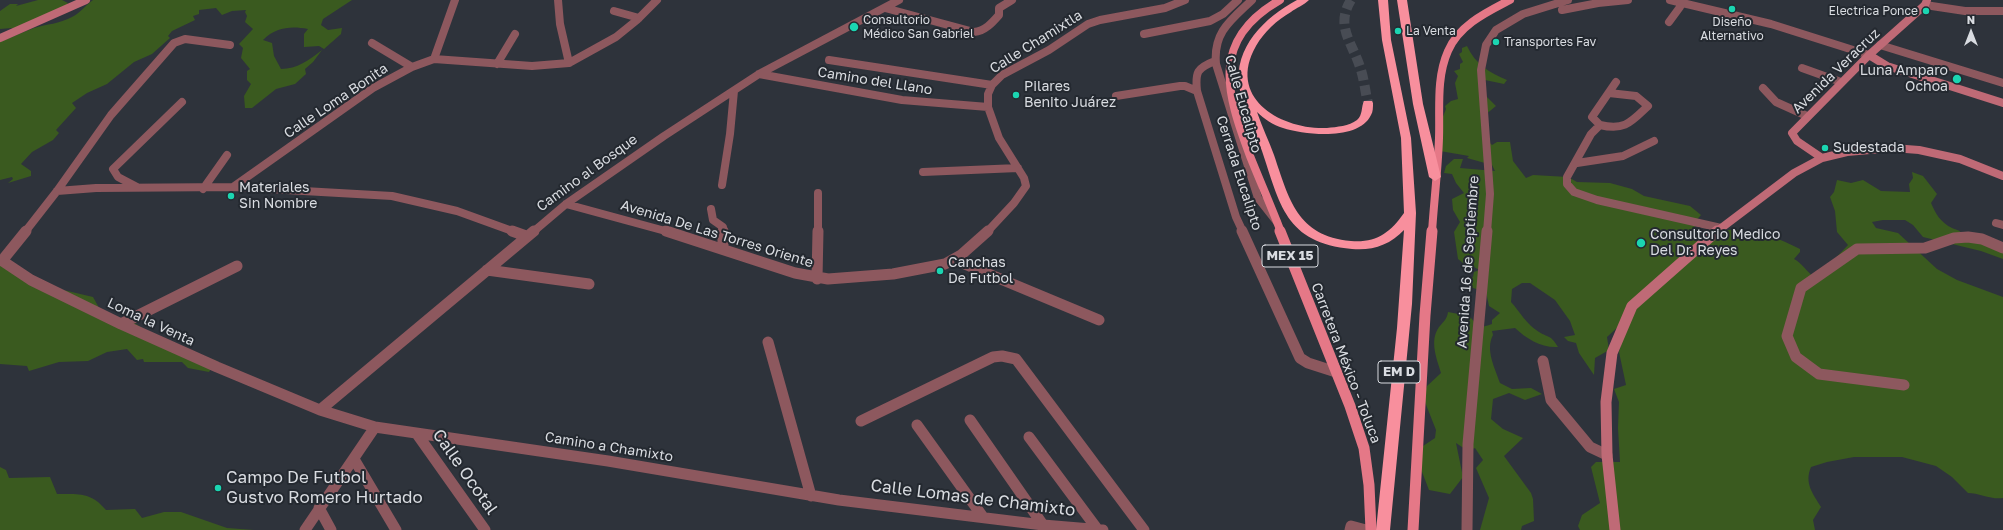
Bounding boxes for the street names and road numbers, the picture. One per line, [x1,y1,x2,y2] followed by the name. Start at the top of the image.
[987,7,1085,77] street label: Calle Chamixtla
[1789,25,1883,117] street label: Avenida Veracruz
[1221,53,1265,155] street label: Calle Eucalipto
[281,60,391,142] street label: Calle Loma Bonita
[816,64,934,98] street label: Camino del Llano
[1213,113,1265,233] street label: Cerrada Eucalipto
[533,131,641,215] street label: Camino al Bosque
[1454,175,1482,349] street label: Avenida 16 de Septiembre
[619,197,815,271] street label: Avenida De Las Torres Oriente
[1262,245,1318,267] road number: MEX 15
[1308,280,1384,446] street label: Carretera México - Toluca
[105,294,197,350] street label: Loma la Venta
[1378,361,1420,383] road number: EM D
[428,425,502,519] street label: Calle Ocotal
[544,429,674,465] street label: Camino a Chamixto
[869,475,1077,521] street label: Calle Lomas de Chamixto

